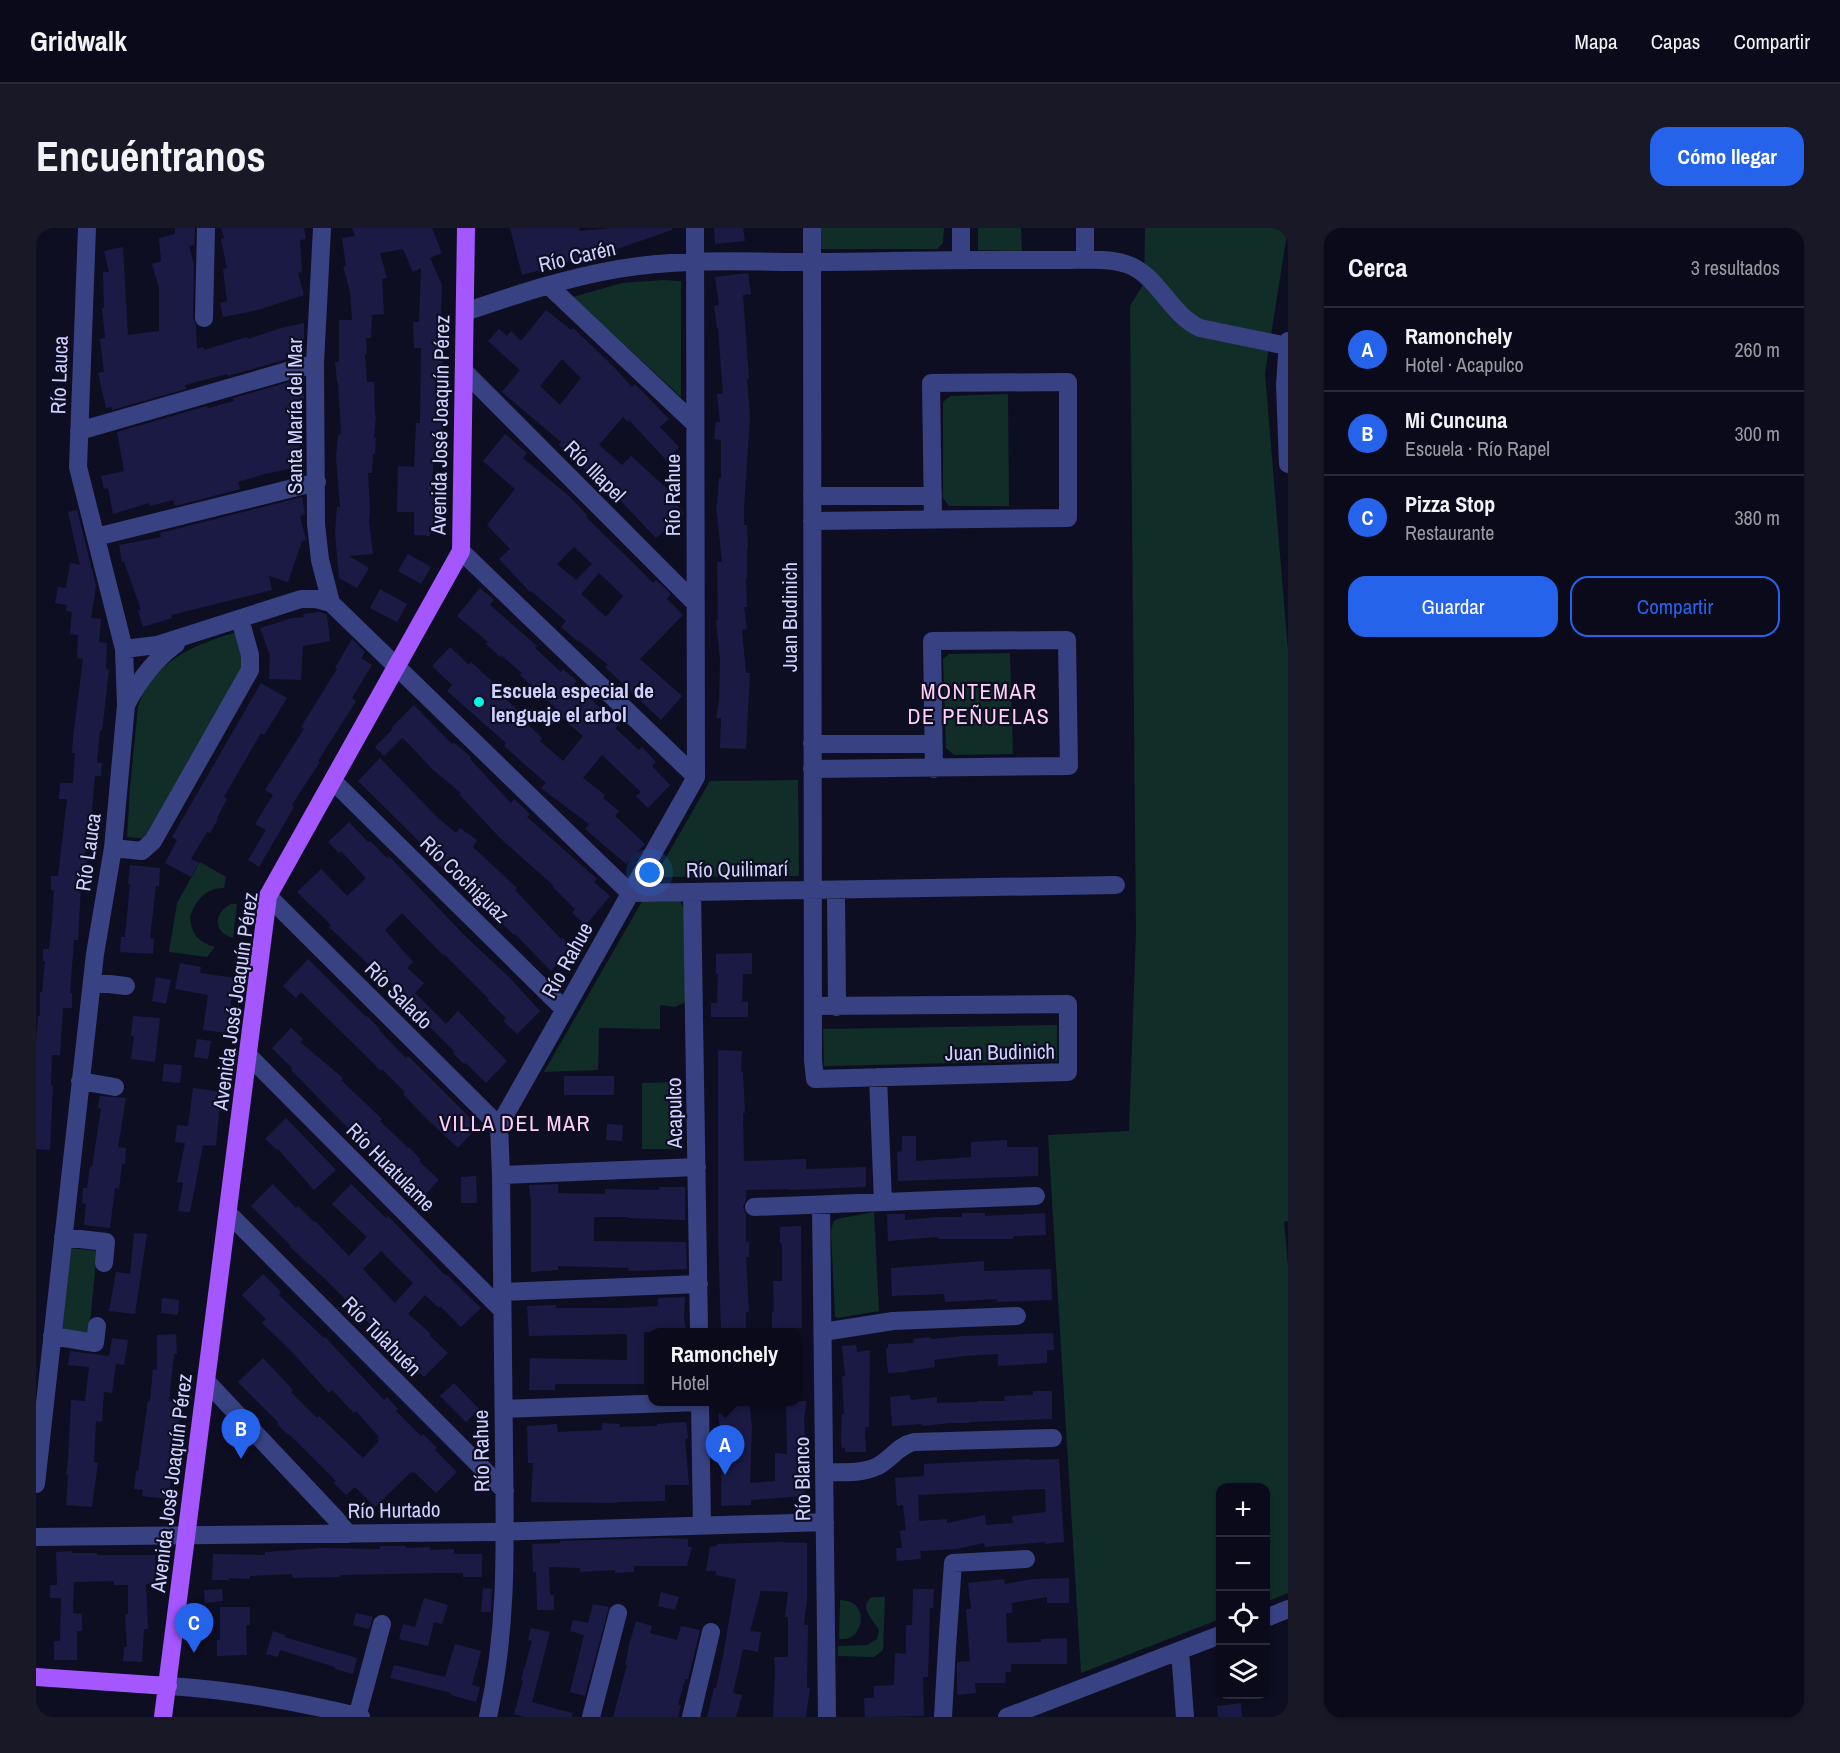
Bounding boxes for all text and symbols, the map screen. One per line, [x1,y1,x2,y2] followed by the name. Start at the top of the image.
[30,22,127,60] text: Gridwalk
[1575,27,1618,56] text: Mapa
[1651,27,1700,56] text: Capas
[1733,27,1810,56] text: Compartir
[1650,127,1804,186] button: Cómo llegar
[36,128,266,184] text: Encuéntranos
[536,233,618,279] street label: Río Carén
[1348,250,1407,285] text: Cerca
[1691,254,1780,281] text: 3 resultados
[424,314,456,536] street label: Avenida José Joaquín Pérez
[1405,321,1512,351] text: Ramonchely
[43,335,75,415] street label: Río Lauca
[1362,336,1373,363] text: A
[1734,336,1780,363] text: 260 m
[280,338,309,494] street label: Santa María del Mar
[1405,351,1524,378] text: Hotel · Acapulco
[1405,405,1507,435] text: Mi Cuncuna
[1362,420,1373,447] text: B
[1734,420,1780,447] text: 300 m
[558,434,632,508] street label: Río Illapel
[1405,435,1550,462] text: Escuela · Río Rapel
[658,454,687,536] street label: Río Rahue
[1405,489,1495,519] text: Pizza Stop
[1362,504,1373,531] text: C
[1734,504,1780,531] text: 380 m
[1405,519,1494,546] text: Restaurante
[775,562,804,672] street label: Juan Budinich
[1348,576,1558,637] button: Guardar
[1570,576,1780,637] button: Compartir
[491,676,654,729] place label: Escuela especial de lenguaje el arbol
[908,676,1050,731] district label: MONTEMAR DE PEÑUELAS
[472,695,486,709] marker: Escuela especial de lenguaje el arbol
[68,811,108,893] street label: Río Lauca
[414,829,516,929] street label: Río Cochiguaz
[686,854,789,884] street label: Río Quilimarí
[635,858,664,887] your location
[205,890,265,1113] street label: Avenida José Joaquín Pérez
[534,917,600,1003] street label: Río Rahue
[359,955,439,1035] street label: Río Salado
[945,1037,1055,1067] street label: Juan Budinich
[659,1077,689,1150] street label: Acapulco
[439,1108,591,1138] district label: VILLA DEL MAR
[340,1116,442,1218] street label: Río Huatulame
[336,1290,428,1382] street label: Río Tulahuén
[648,1328,801,1406] popup
[671,1339,778,1369] text: Ramonchely
[671,1369,709,1396] text: Hotel
[143,1372,199,1595] street label: Avenida José Joaquín Pérez
[222,1410,260,1459] pin: B
[466,1410,496,1492] street label: Río Rahue
[706,1426,744,1475] pin: A
[787,1437,817,1521] street label: Río Blanco
[1216,1483,1270,1699] map controls
[1216,1483,1270,1537] button: +
[347,1495,441,1525] street label: Río Hurtado
[1216,1537,1270,1591] button: −
[1216,1591,1270,1645] button: locate
[174,1604,214,1653] pin: C
[1216,1645,1270,1699] button: layers

